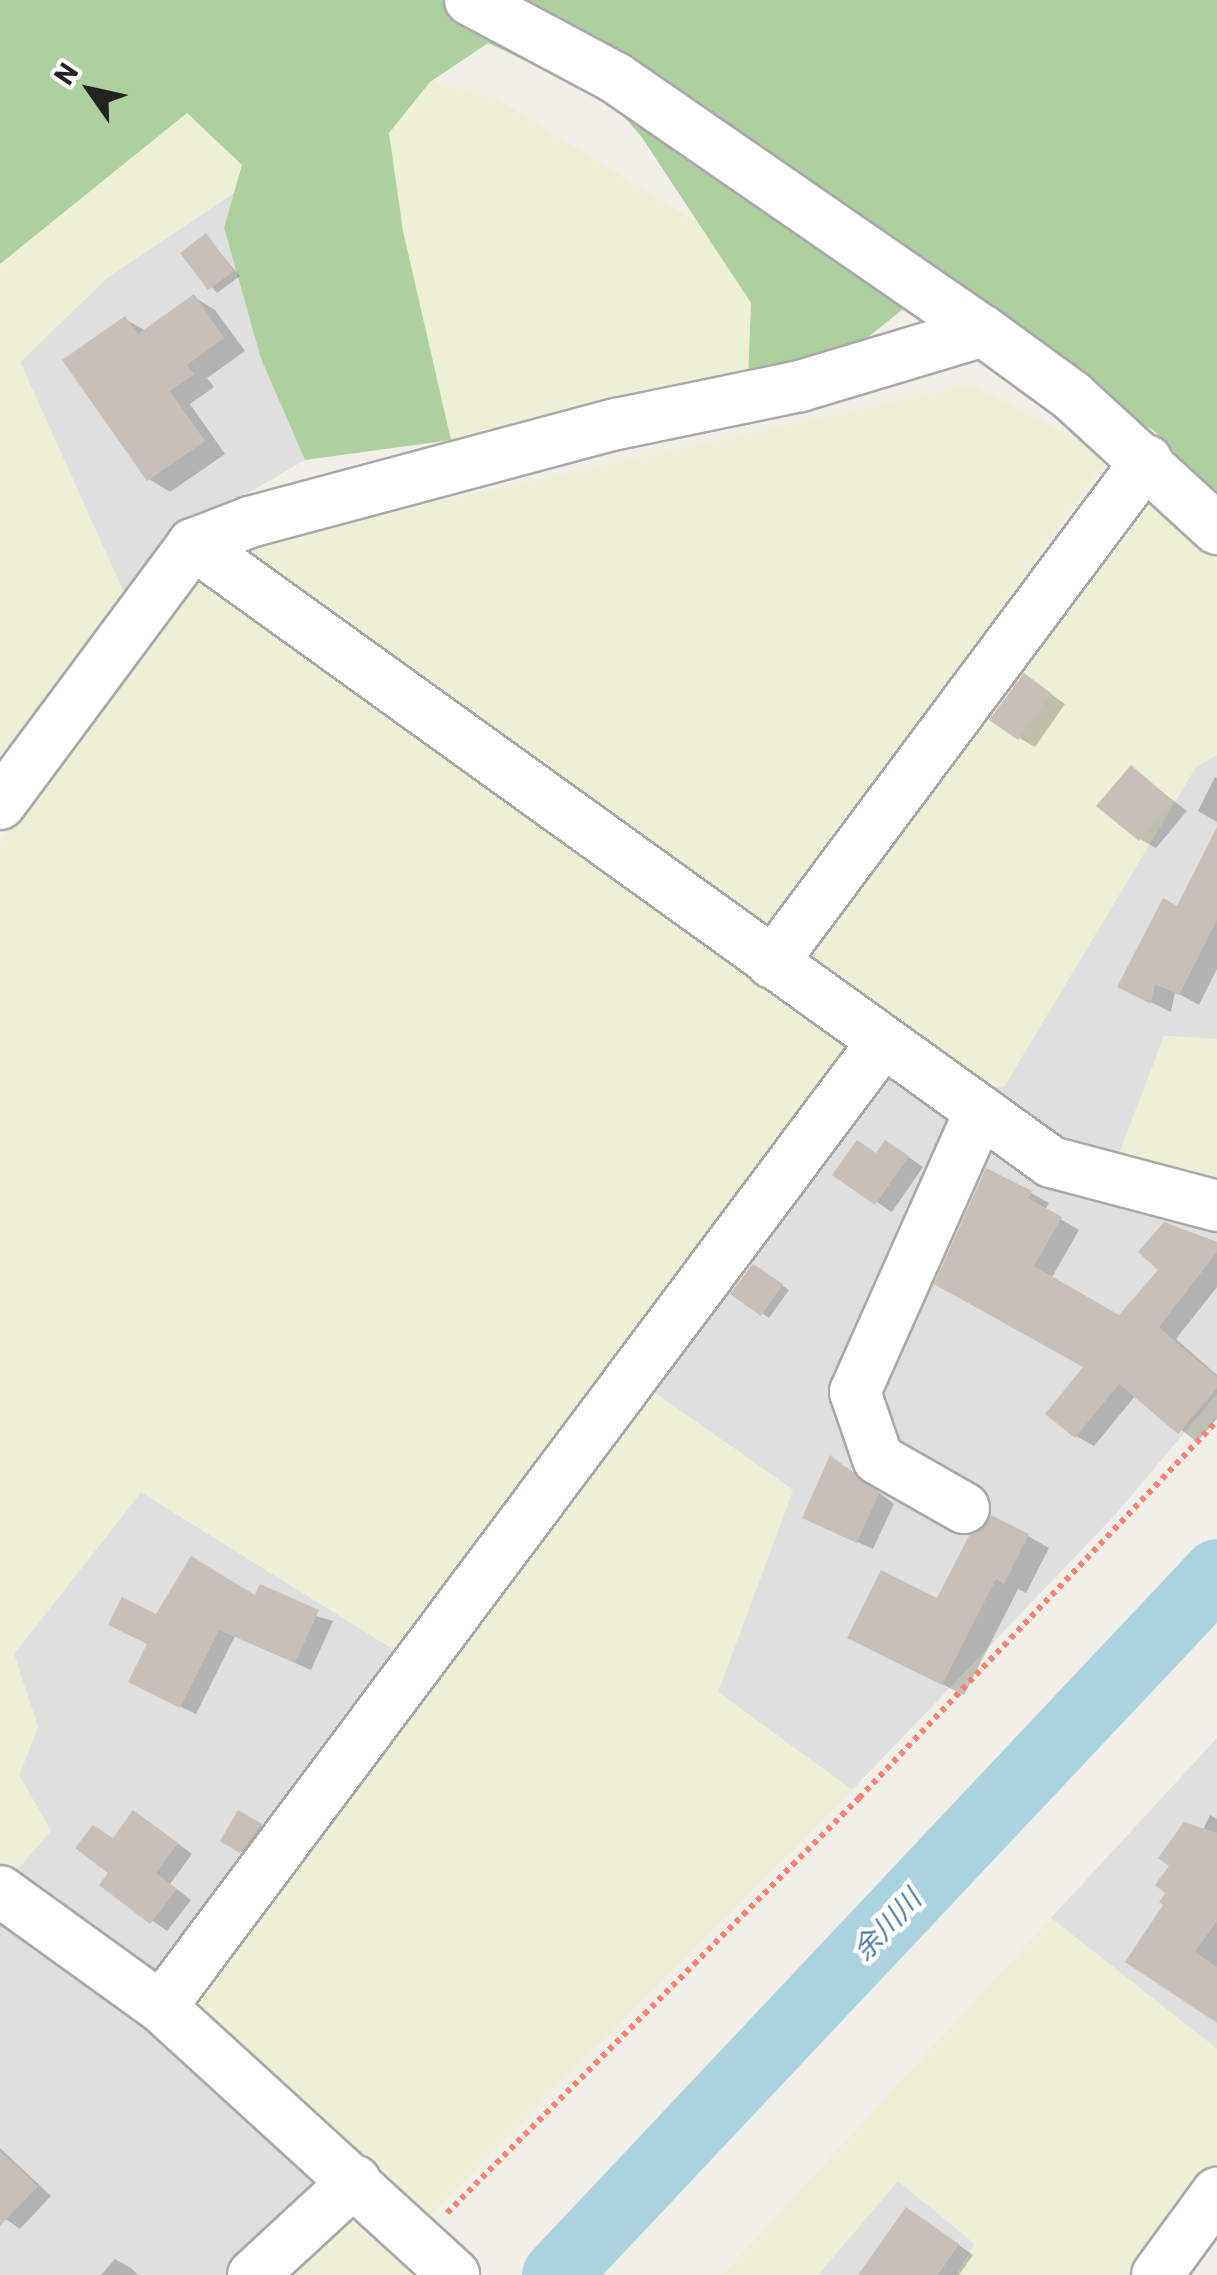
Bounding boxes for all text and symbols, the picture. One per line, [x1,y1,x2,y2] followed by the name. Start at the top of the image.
[40,40,140,140] north arrow
[46,56,84,90] text: N
[845,1882,927,1966] water label: 余川川

